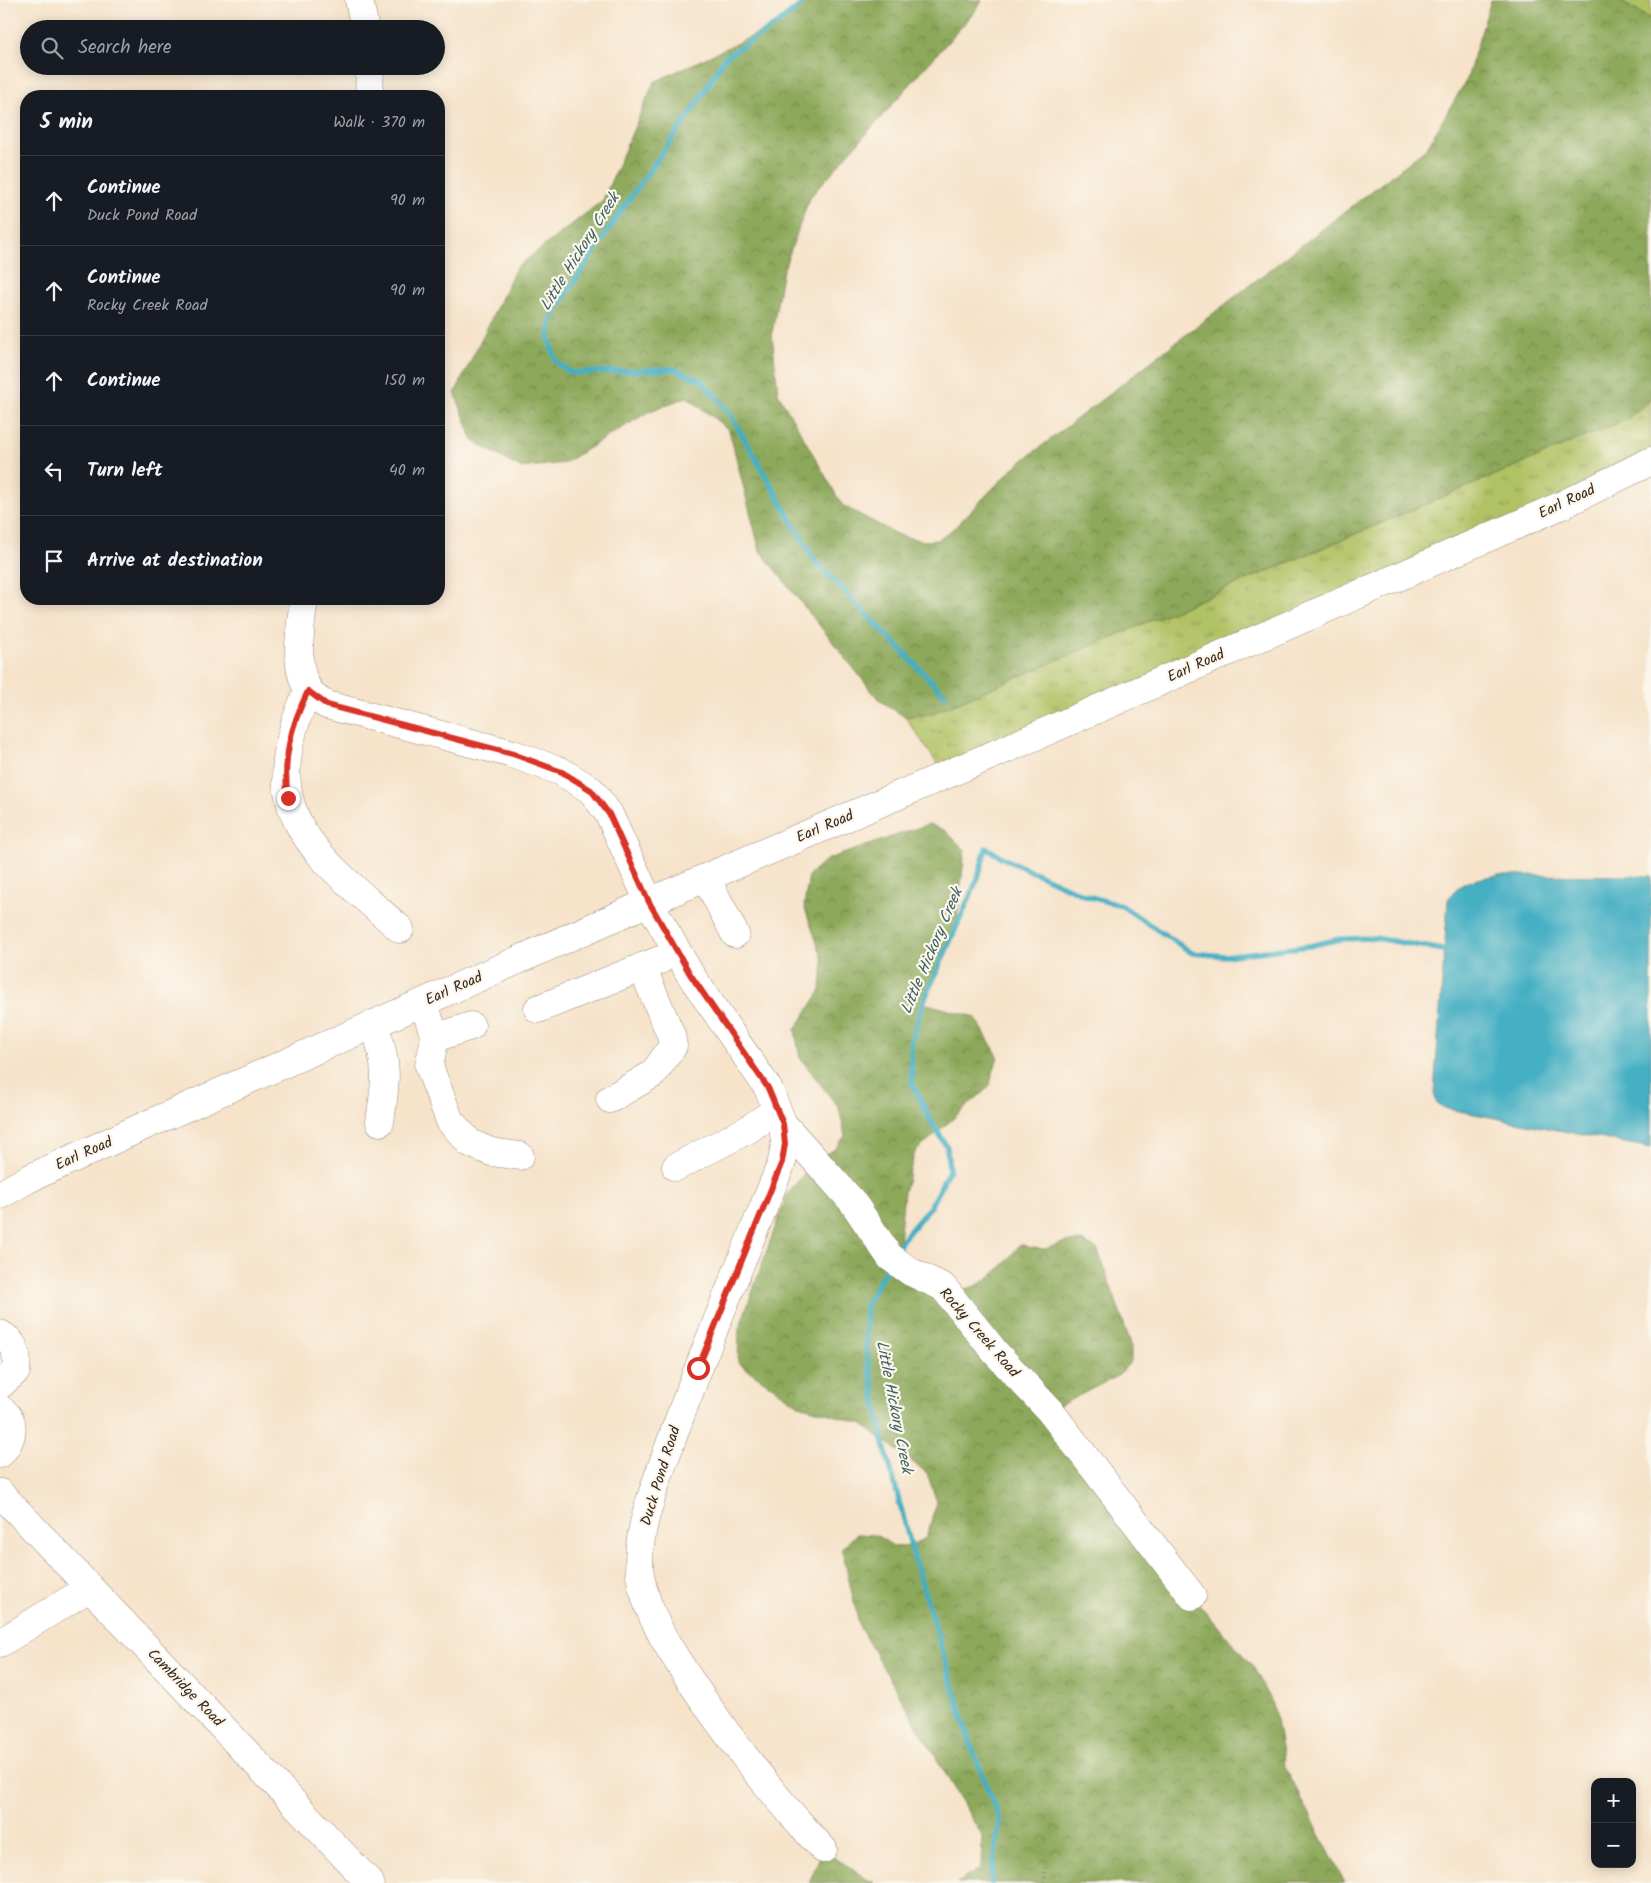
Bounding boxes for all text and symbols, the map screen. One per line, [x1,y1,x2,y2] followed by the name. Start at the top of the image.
[20,20,445,75] search box
[78,33,172,63] text: Search here
[38,34,66,62] icon: search
[40,106,93,139] text: 5 min
[333,110,425,135] text: Walk · 370 m
[87,173,160,203] text: Continue
[534,186,628,316] water label: Little Hickory Creek
[40,187,68,215] icon: ahead
[390,188,425,213] text: 90 m
[87,203,197,228] text: Duck Pond Road
[87,263,160,293] text: Continue
[40,277,68,305] icon: ahead
[390,278,425,303] text: 90 m
[87,293,207,318] text: Rocky Creek Road
[87,366,160,396] text: Continue
[40,367,68,395] icon: ahead
[384,368,425,393] text: 150 m
[87,456,162,486] text: Turn left
[40,457,68,485] icon: left
[389,458,425,483] text: 40 m
[1534,478,1600,526] street label: Earl Road
[87,546,263,576] text: Arrive at destination
[40,547,68,575] icon: arrive
[1163,643,1229,689] street label: Earl Road
[277,787,300,810] route end
[792,804,858,850] street label: Earl Road
[894,882,971,1018] water label: Little Hickory Creek
[421,966,487,1012] street label: Earl Road
[51,1131,117,1177] street label: Earl Road
[933,1283,1025,1384] street label: Rocky Creek Road
[869,1338,920,1478] water label: Little Hickory Creek
[687,1357,710,1380] route start
[634,1423,688,1529] street label: Duck Pond Road
[141,1643,229,1733] street label: Cambridge Road
[1591,1778,1636,1868] map controls
[1591,1778,1636,1823] button: +
[1591,1823,1636,1868] button: −

